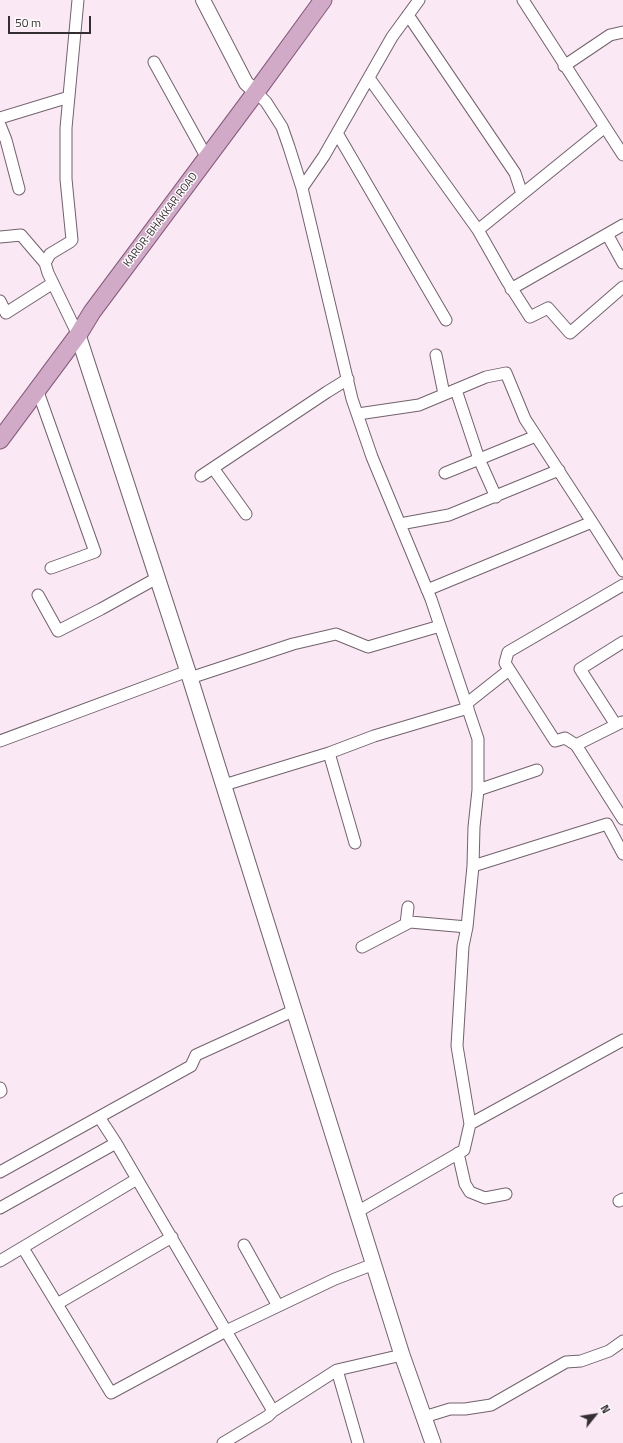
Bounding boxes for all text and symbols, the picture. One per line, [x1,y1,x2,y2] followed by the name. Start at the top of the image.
[10,8,93,34] scale bar
[15,13,41,32] text: 50 m
[121,170,201,270] street label: KAROR-BHAKKAR ROAD
[575,1395,615,1435] north arrow
[597,1402,614,1416] text: N

